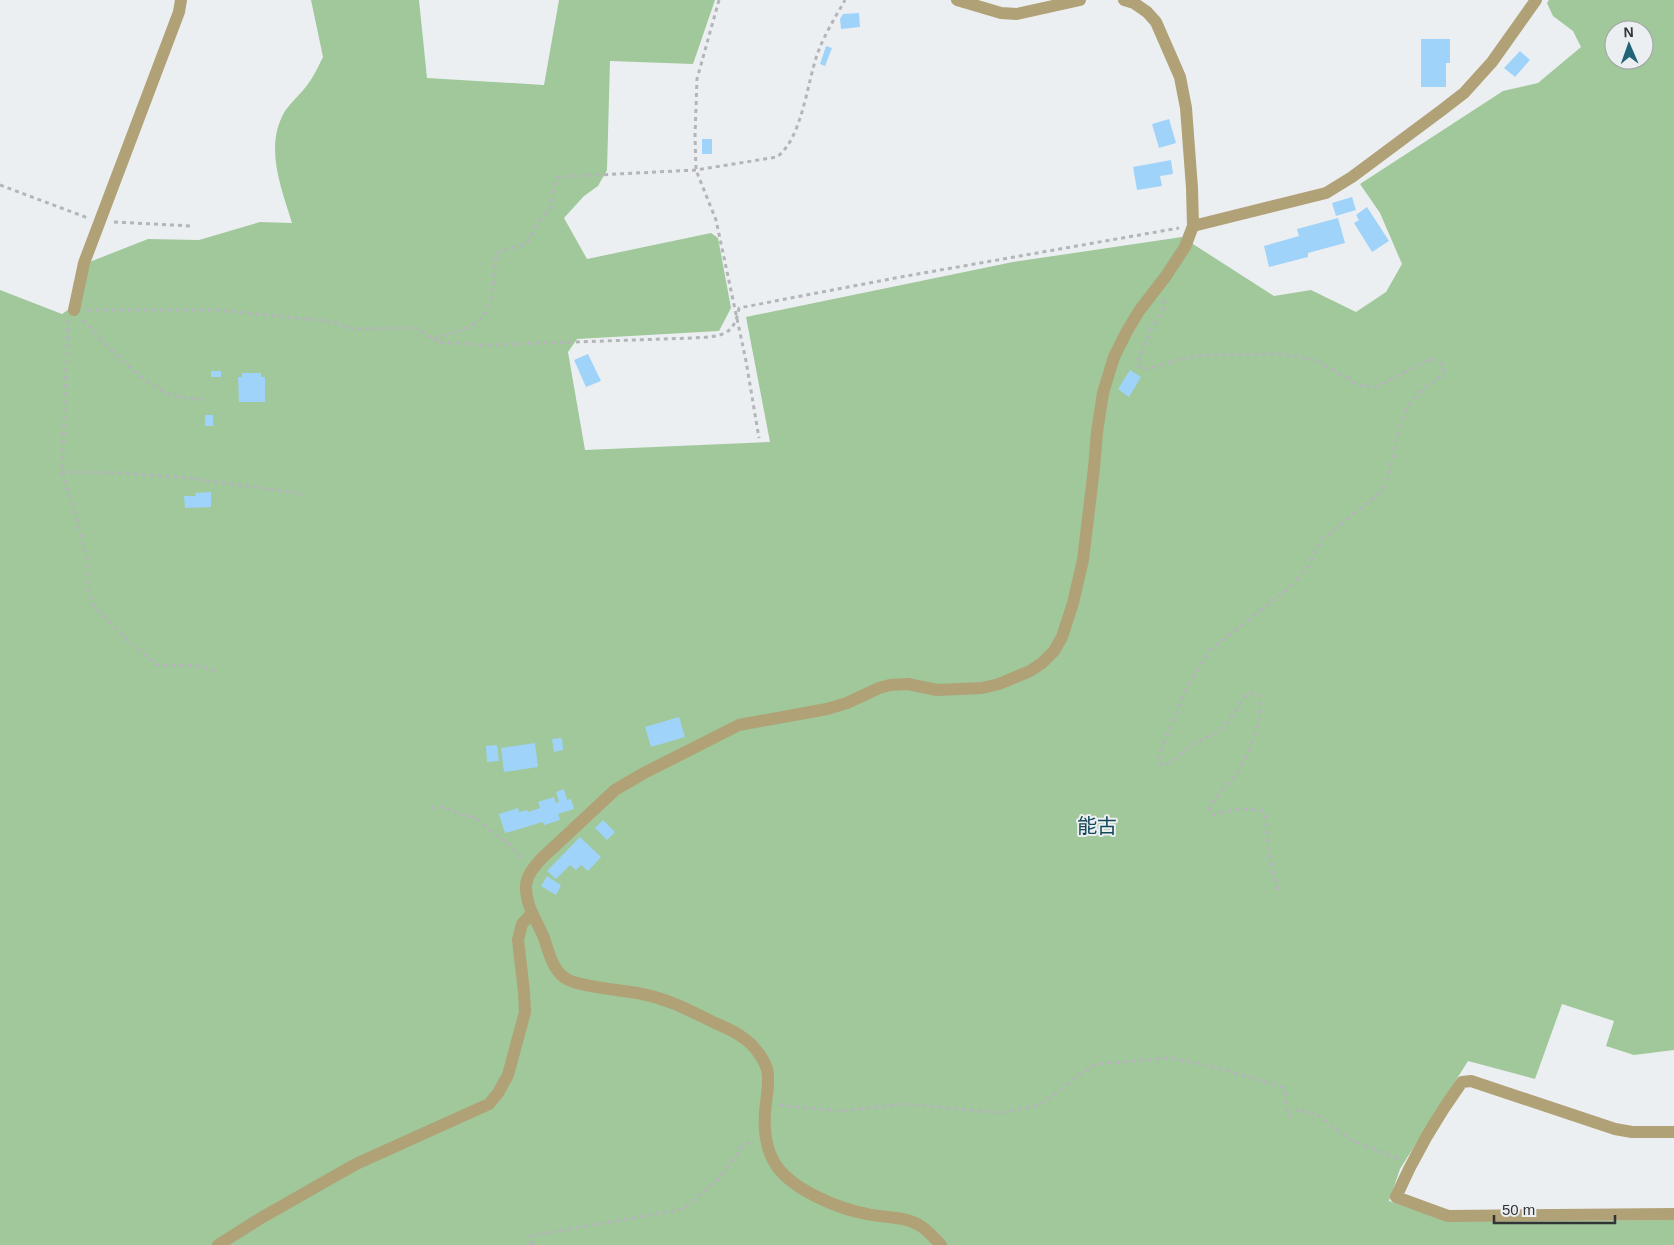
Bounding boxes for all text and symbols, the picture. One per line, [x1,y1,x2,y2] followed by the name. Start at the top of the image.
[1604,20,1654,70] north arrow
[1623,24,1634,40] text: N
[1077,815,1117,837] district label: 能古
[1494,1192,1615,1224] scale bar
[1502,1201,1535,1218] text: 50 m

